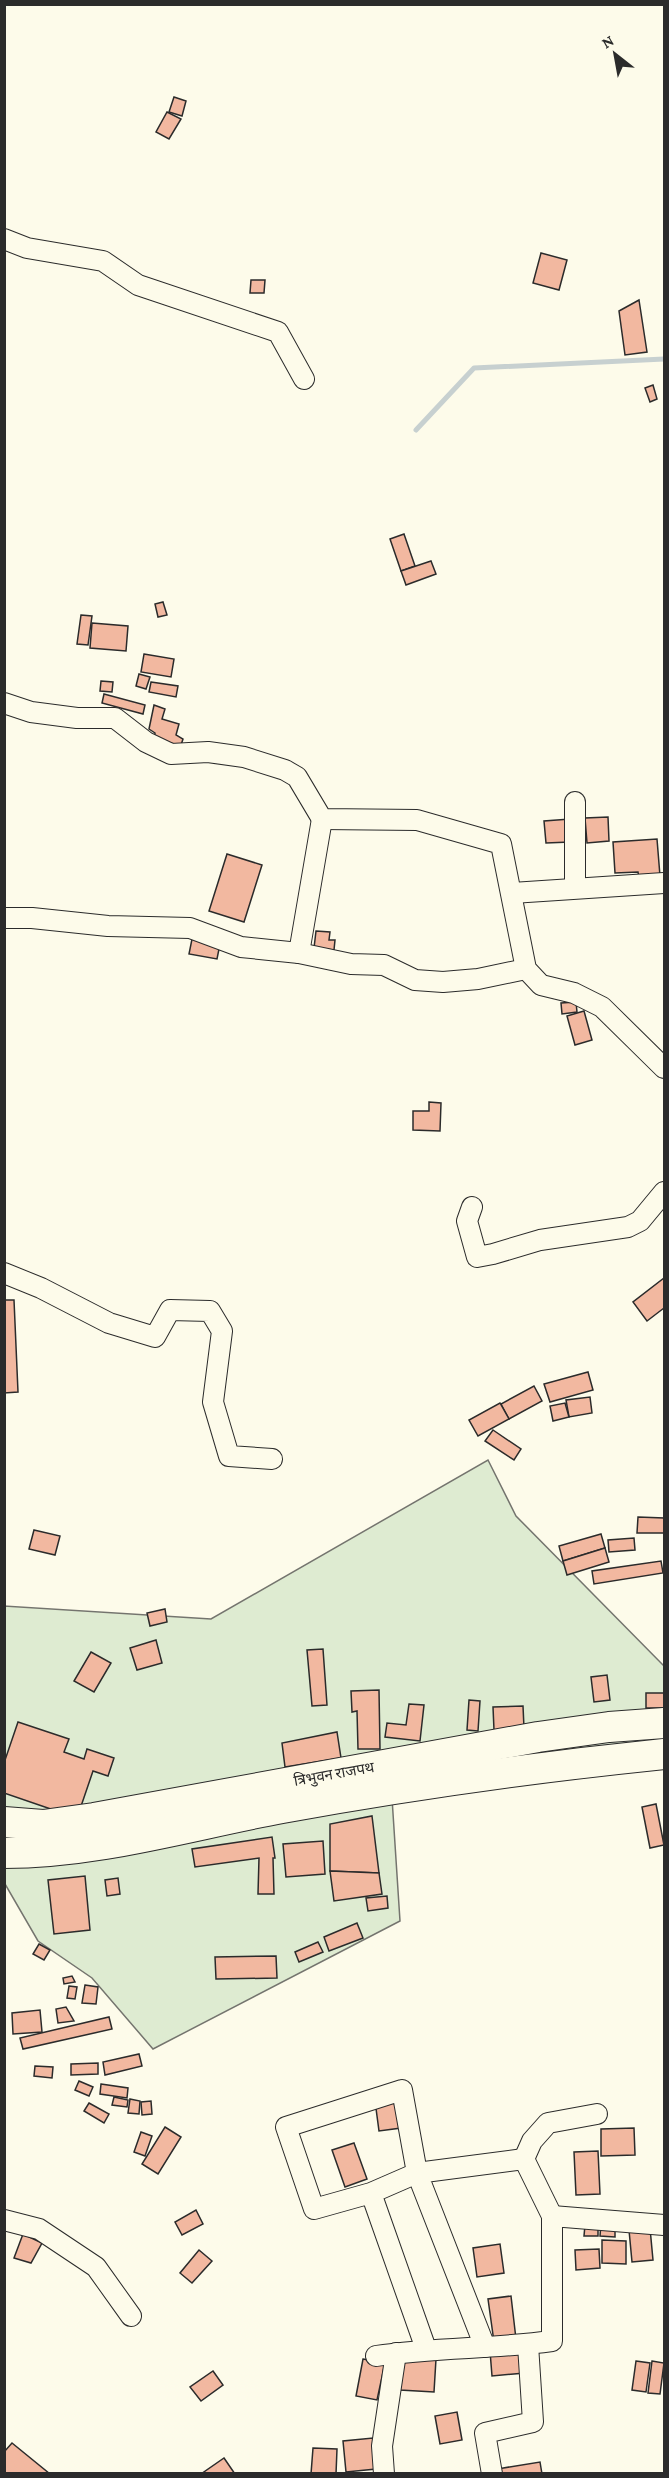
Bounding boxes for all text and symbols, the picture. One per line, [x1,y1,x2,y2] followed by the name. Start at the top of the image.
[585,24,645,84] north arrow
[598,31,617,52] text: N
[293,1759,376,1791] street label: त्रिभुवन राजपथ

